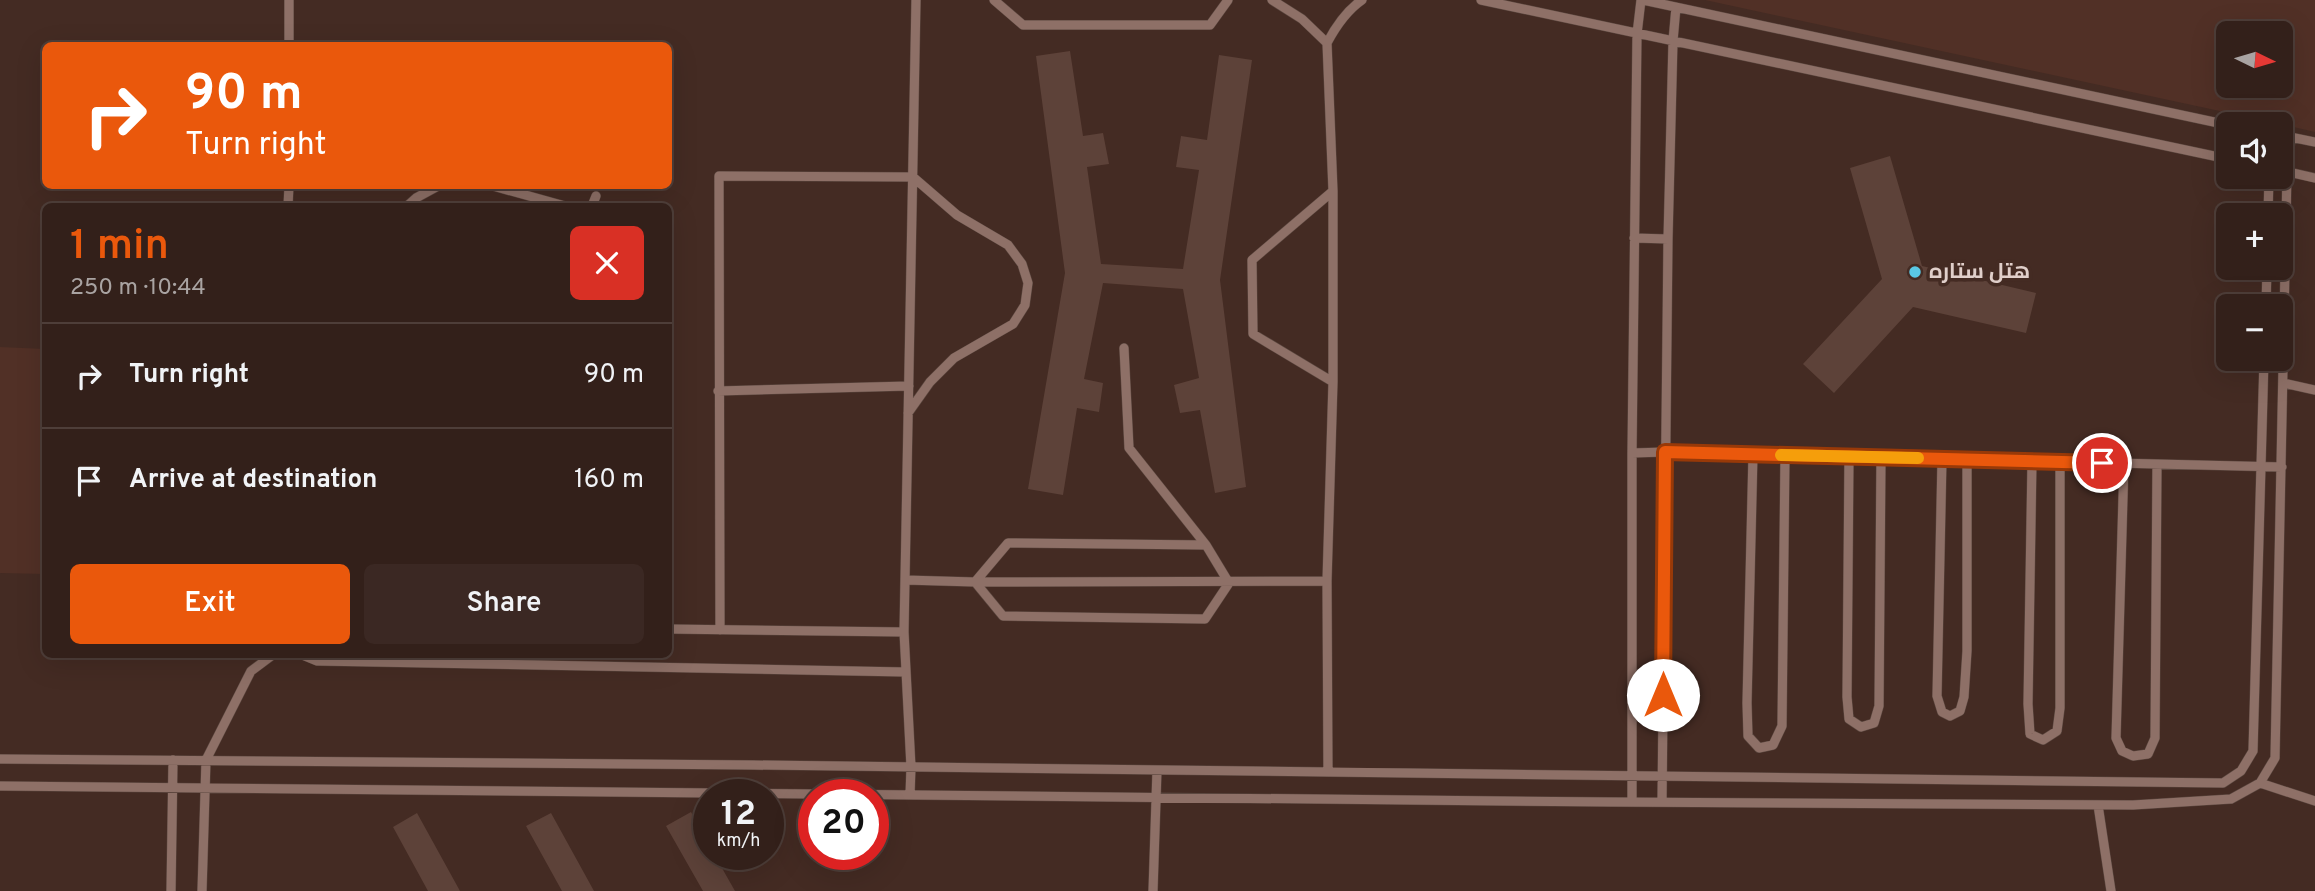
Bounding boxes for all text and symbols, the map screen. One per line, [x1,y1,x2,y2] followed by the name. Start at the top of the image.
[2216,21,2292,98] north arrow
[2216,21,2293,371] map controls
[185,65,303,127] text: 90 m
[70,70,161,161] icon: right
[2216,112,2293,189] button: sound
[185,126,327,166] text: Turn right
[2216,203,2293,280] button: +
[70,221,169,274] text: 1 min
[570,226,644,300] button: close
[1929,259,2030,286] place label: هتل ستاره
[1907,264,1923,280] marker: هتل ستاره
[70,274,206,303] text: 250 m · 10:44
[2216,294,2293,371] button: −
[70,357,108,395] icon: right
[129,359,249,392] text: Turn right
[584,359,644,392] text: 90 m
[2072,433,2132,493] pin
[2083,444,2121,482] icon: arrive
[70,462,108,500] icon: arrive
[129,464,377,497] text: Arrive at destination
[574,464,644,497] text: 160 m
[70,564,350,644] button: Exit
[364,564,644,644] button: Share
[1626,658,1700,732] position arrow
[798,779,889,870] speed limit sign: 20
[721,793,756,837] text: 12
[717,830,760,853] text: km/h

